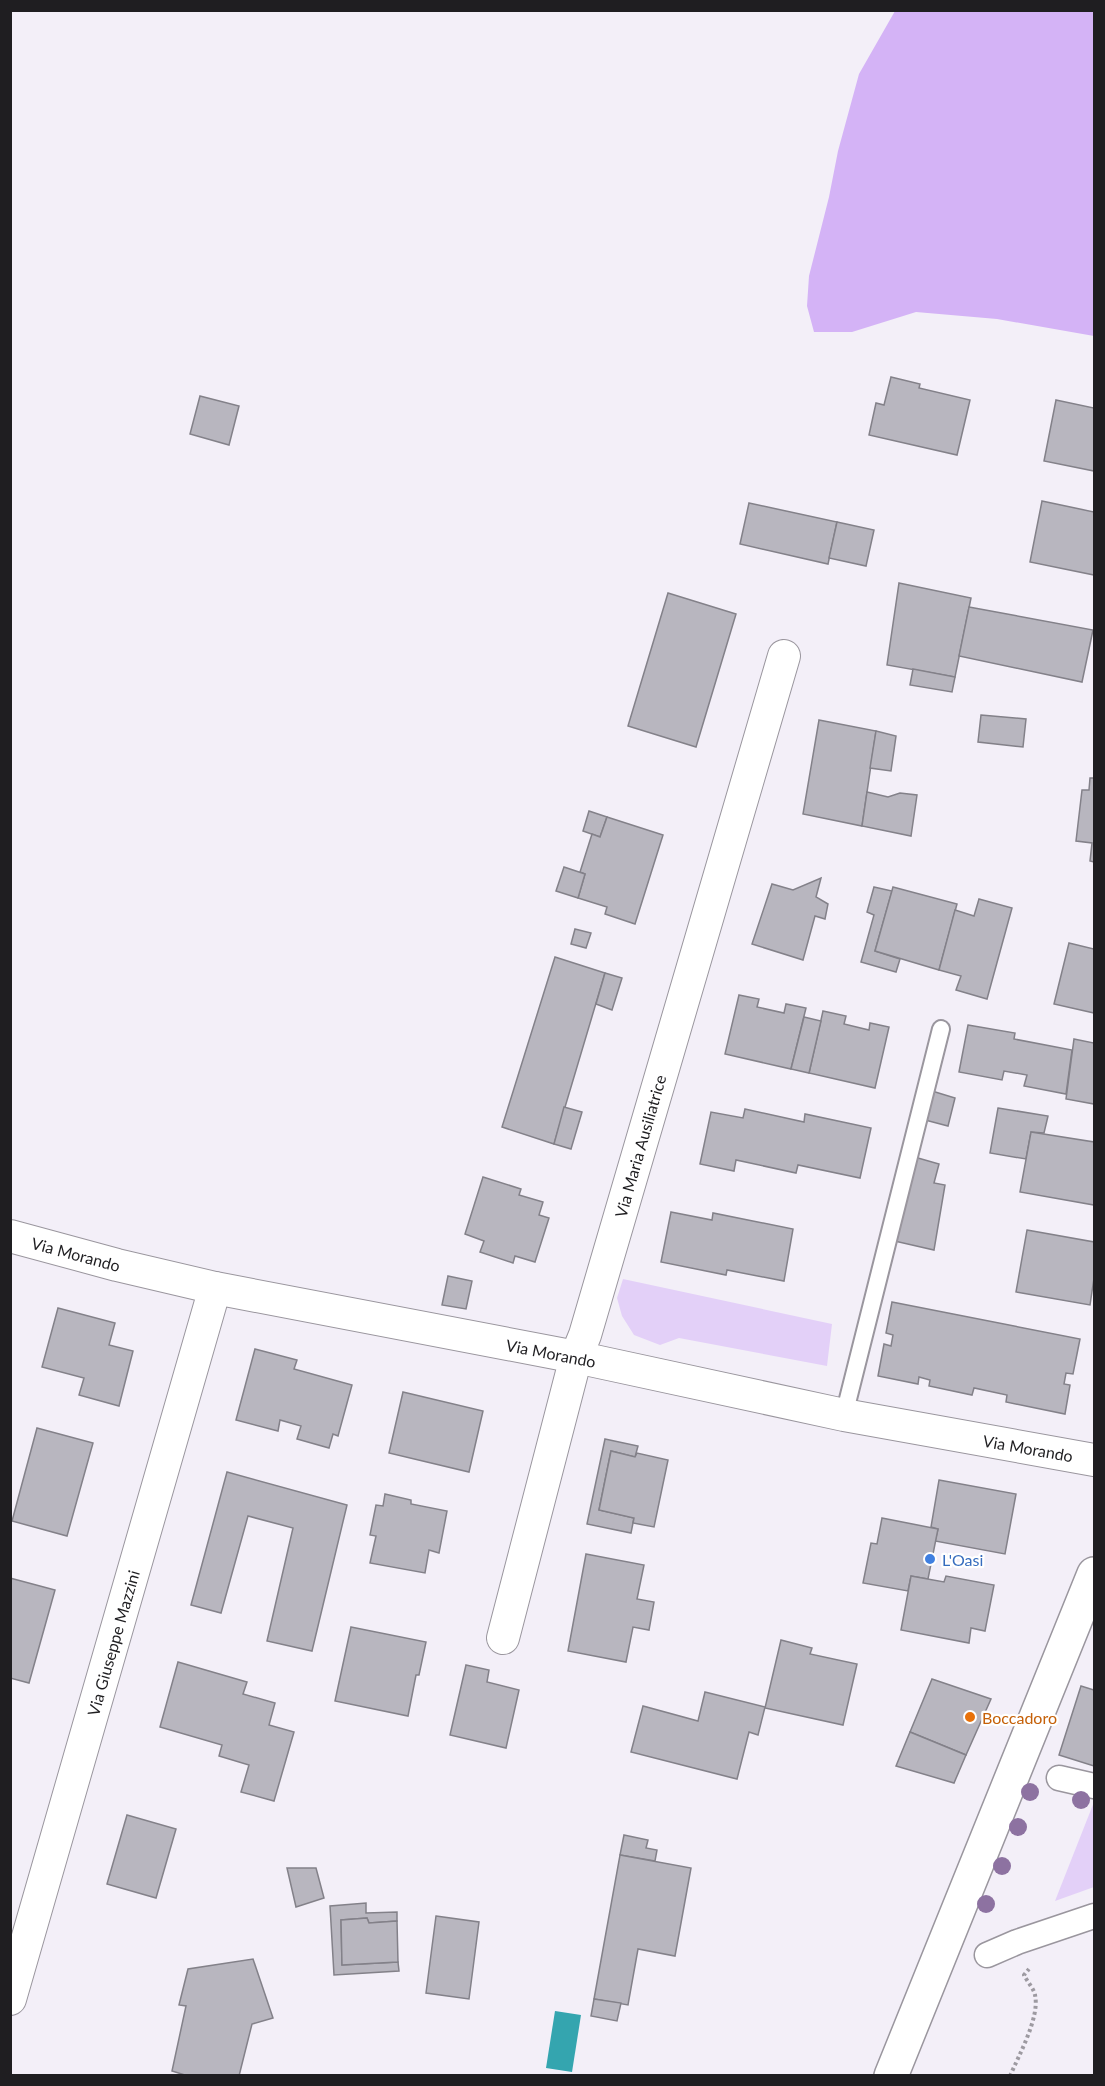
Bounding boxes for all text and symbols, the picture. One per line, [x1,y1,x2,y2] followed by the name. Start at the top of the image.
[611,1072,669,1220] street label: Via Maria Ausiliatrice
[30,1233,122,1275] street label: Via Morando
[505,1335,597,1371] street label: Via Morando
[982,1431,1074,1465] street label: Via Morando
[942,1550,983,1569] place label: L'Oasi
[923,1552,937,1566] marker: L'Oasi
[83,1568,143,1718] street label: Via Giuseppe Mazzini
[982,1708,1057,1727] place label: Boccadoro
[963,1710,977,1724] marker: Boccadoro

